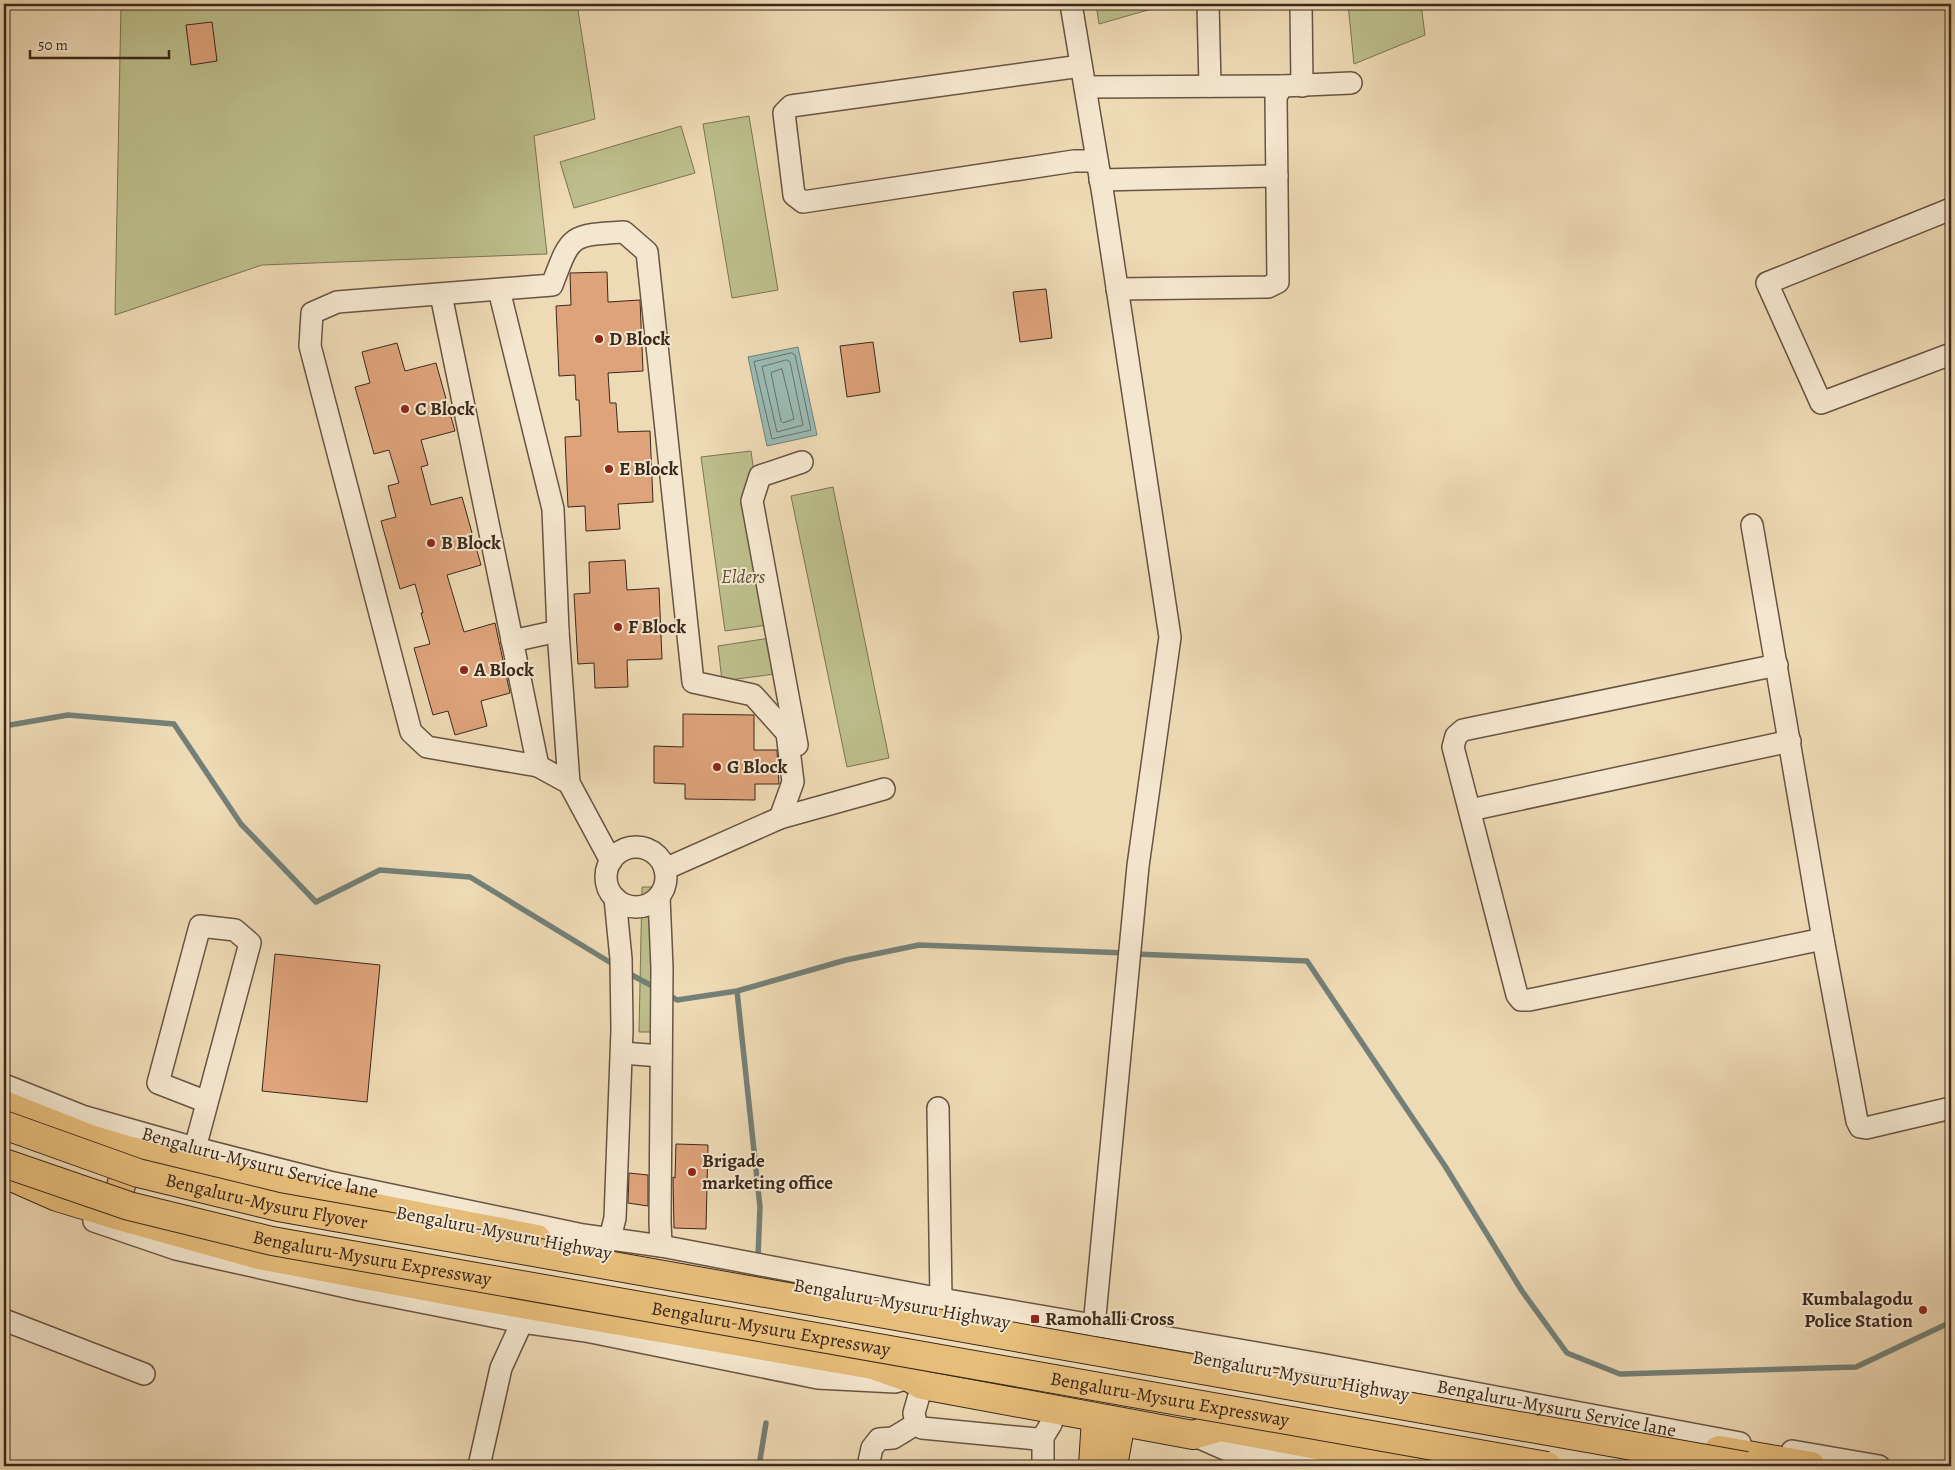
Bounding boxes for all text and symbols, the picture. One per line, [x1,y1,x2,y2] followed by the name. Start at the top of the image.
[30,28,169,60] scale bar
[38,35,68,55] text: 50 m
[609,326,670,352] place label: D Block
[593,333,605,345] marker: D Block
[415,396,475,422] place label: C Block
[399,403,411,415] marker: C Block
[619,456,678,482] place label: E Block
[603,463,615,475] marker: E Block
[441,530,501,556] place label: B Block
[425,537,437,549] marker: B Block
[721,564,766,590] park label: Elders
[628,614,686,640] place label: F Block
[612,621,624,633] marker: F Block
[473,657,534,683] place label: A Block
[458,664,470,676] marker: A Block
[727,754,788,780] place label: G Block
[711,761,723,773] marker: G Block
[139,1121,380,1205] street label: Bengaluru-Mysuru Service lane
[702,1148,833,1196] place label: Brigade marketing office
[686,1166,698,1178] marker: Brigade marketing office
[163,1167,370,1236] street label: Bengaluru-Mysuru Flyover
[394,1199,615,1267] street label: Bengaluru-Mysuru Highway
[250,1224,494,1293] street label: Bengaluru-Mysuru Expressway
[792,1272,1013,1336] street label: Bengaluru-Mysuru Highway
[1802,1286,1914,1334] place label: Kumbalagodu Police Station
[649,1295,893,1363] street label: Bengaluru-Mysuru Expressway
[1917,1304,1929,1316] marker: Kumbalagodu Police Station
[1045,1306,1175,1332] place label: Ramohalli Cross
[1029,1313,1041,1325] marker: Ramohalli Cross
[1191,1344,1412,1408] street label: Bengaluru-Mysuru Highway
[1048,1366,1292,1433] street label: Bengaluru-Mysuru Expressway
[1435,1373,1678,1444] street label: Bengaluru-Mysuru Service lane

